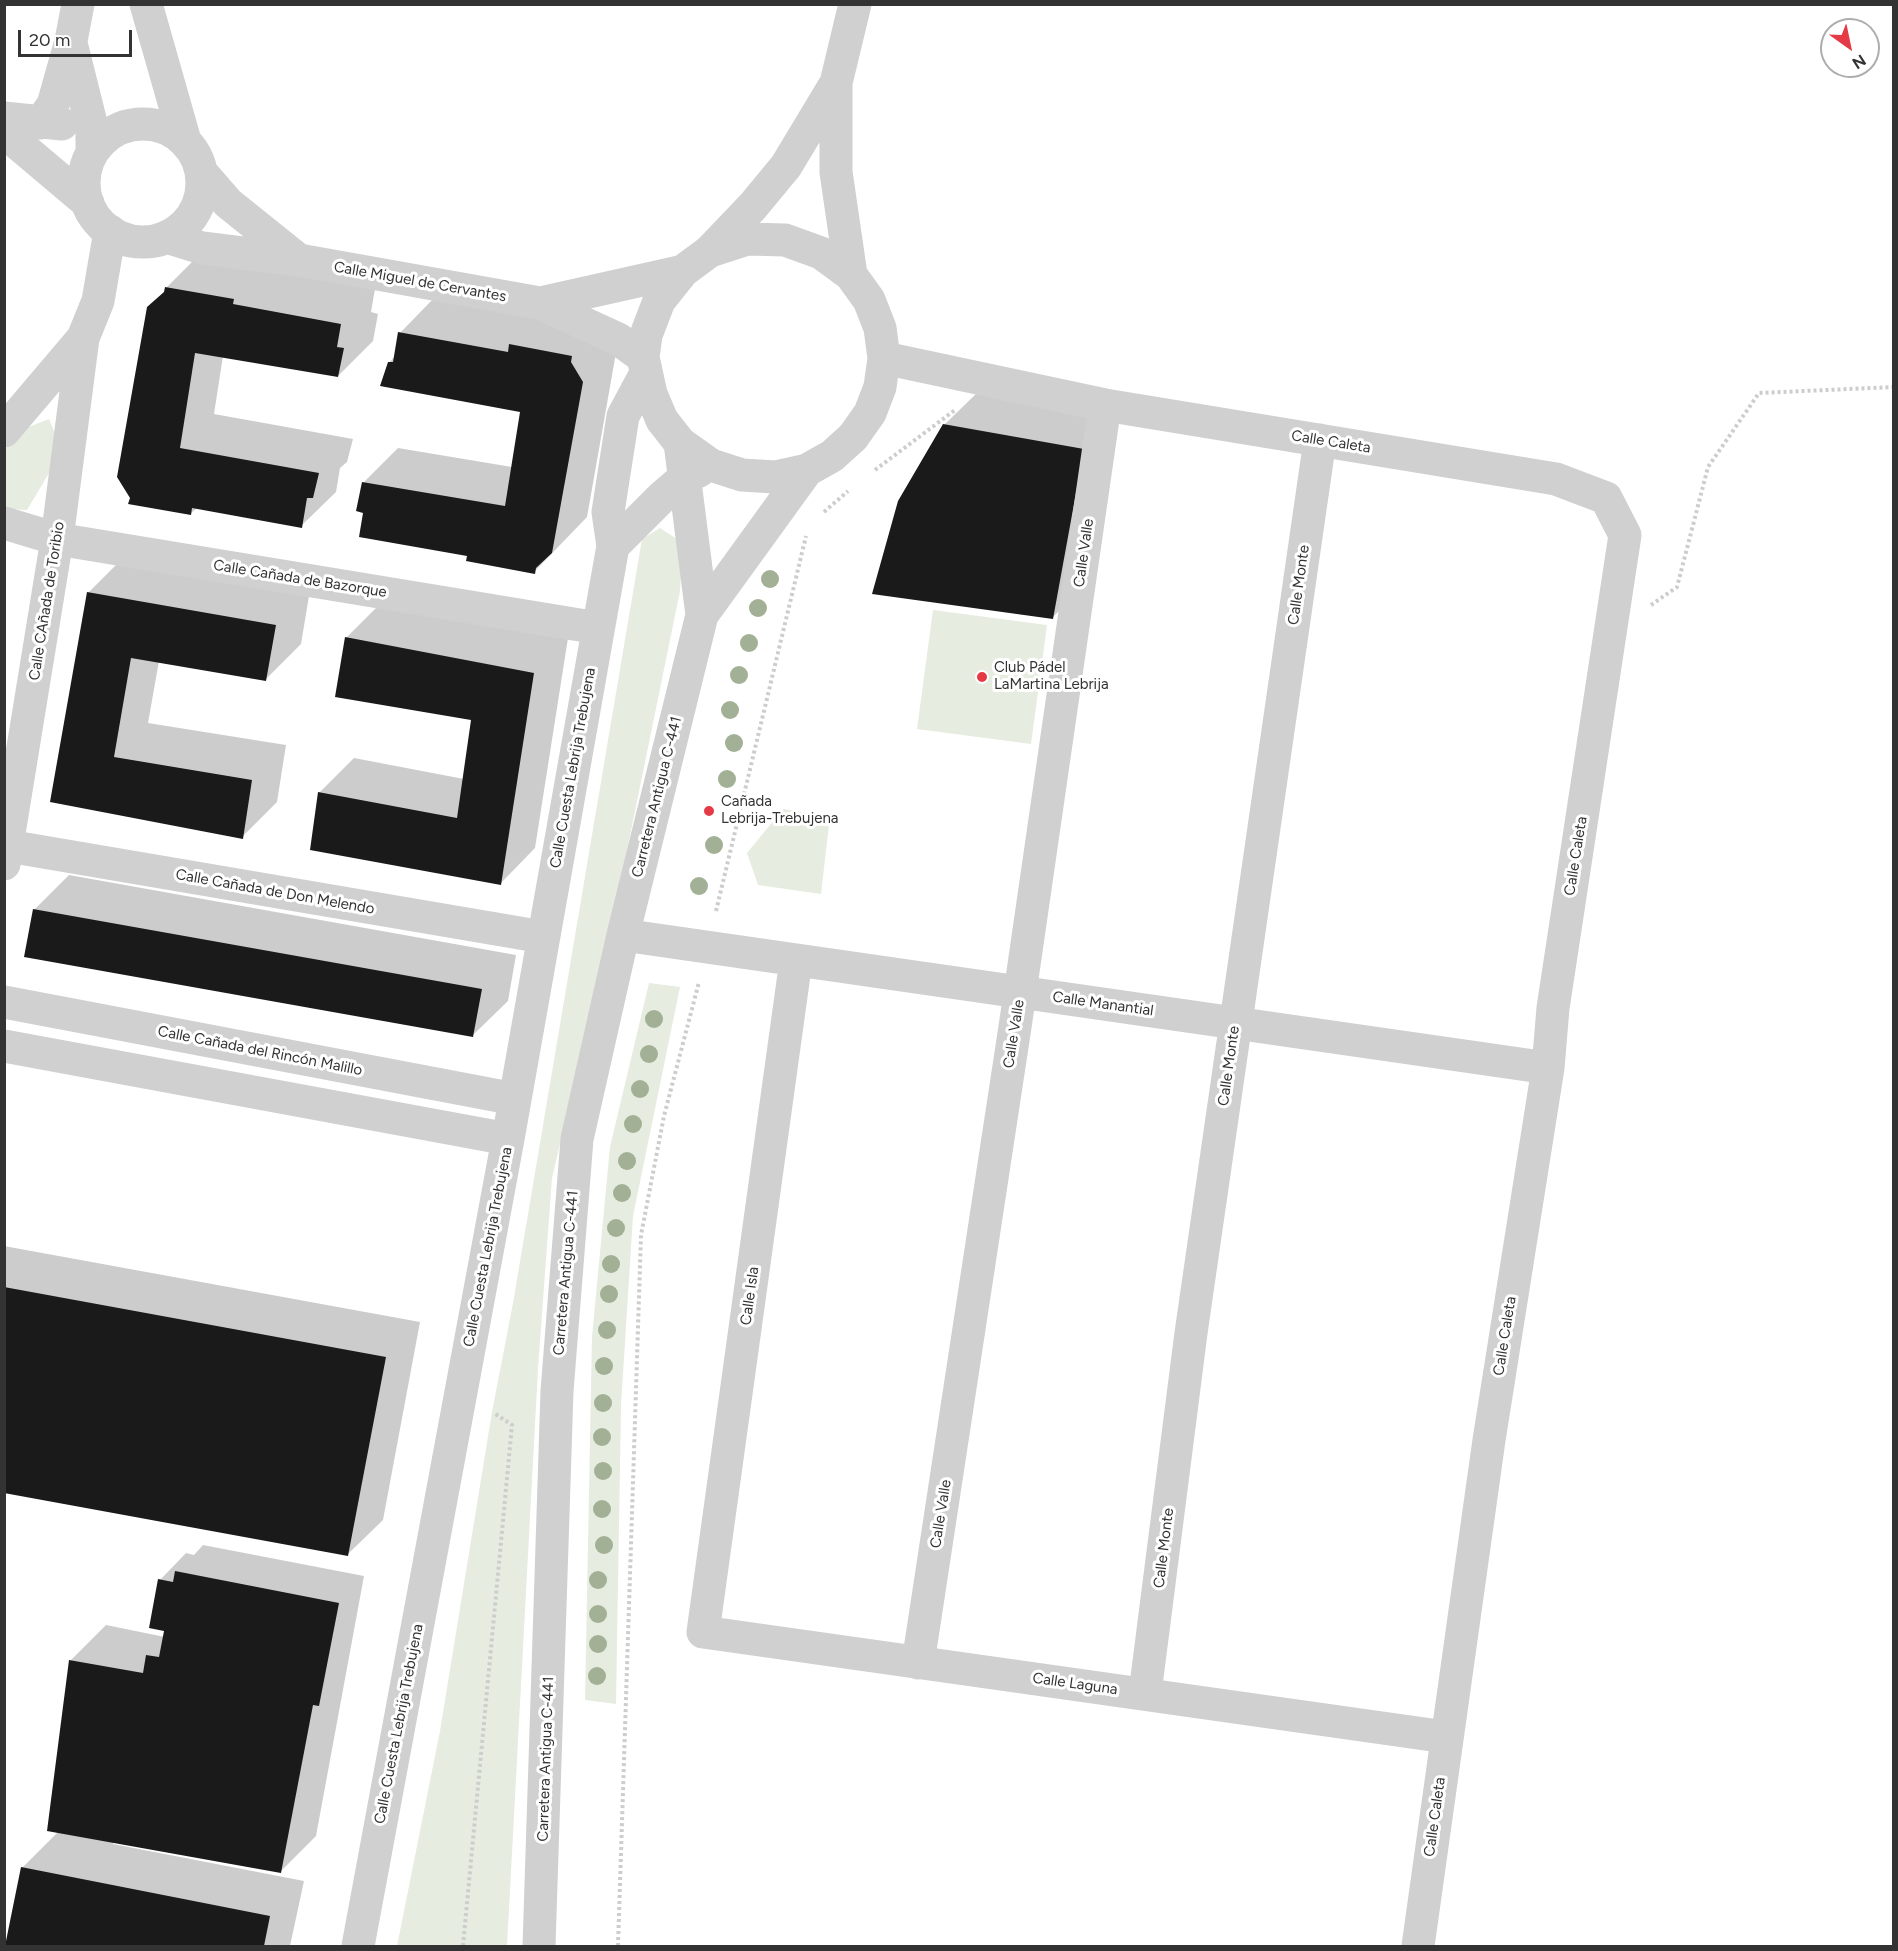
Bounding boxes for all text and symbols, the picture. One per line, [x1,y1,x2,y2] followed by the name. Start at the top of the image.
[21,18,135,56] scale bar
[1820,18,1880,78] north arrow
[29,29,70,51] text: 20 m
[1849,51,1869,73] text: N
[332,258,508,306] street label: Calle Miguel de Cervantes
[1290,427,1372,457] street label: Calle Caleta
[1070,517,1098,589] street label: Calle Valle
[26,520,68,682] street label: Calle CAñada de Toribio
[1284,544,1314,626] street label: Calle Monte
[212,556,388,602] street label: Calle Cañada de Bazorque
[994,659,1109,694] place label: Club Pádel LaMartina Lebrija
[546,666,600,870] street label: Calle Cuesta Lebrija Trebujena
[975,670,989,684] marker: Club Pádel LaMartina Lebrija
[628,715,686,879] street label: Carretera Antigua C-441
[721,793,839,828] place label: Cañada Lebrija-Trebujena
[702,804,716,818] marker: Cañada Lebrija-Trebujena
[1561,815,1591,897] street label: Calle Caleta
[174,866,376,918] street label: Calle Cañada de Don Melendo
[1051,988,1155,1020] street label: Calle Manantial
[1000,998,1028,1070] street label: Calle Valle
[156,1022,364,1080] street label: Calle Cañada del Rincón Malillo
[1214,1025,1244,1107] street label: Calle Monte
[460,1146,516,1348] street label: Calle Cuesta Lebrija Trebujena
[550,1190,582,1356] street label: Carretera Antigua C-441
[737,1266,763,1326] street label: Calle Isla
[1490,1295,1520,1377] street label: Calle Caleta
[927,1478,955,1550] street label: Calle Valle
[1150,1507,1178,1589] street label: Calle Monte
[371,1623,427,1825] street label: Calle Cuesta Lebrija Trebujena
[1031,1669,1119,1699] street label: Calle Laguna
[534,1676,558,1842] street label: Carretera Antigua C-441
[1421,1776,1449,1858] street label: Calle Caleta

